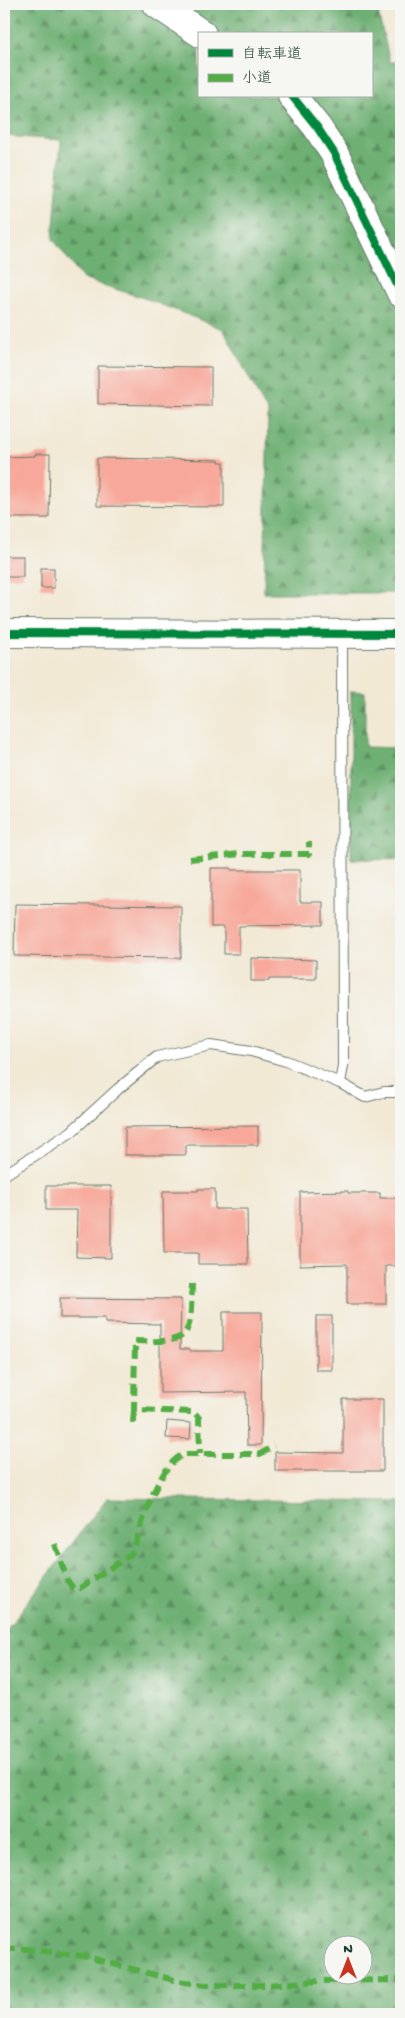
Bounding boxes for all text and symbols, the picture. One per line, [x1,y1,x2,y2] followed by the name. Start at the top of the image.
[198,32,372,98] legend
[242,45,302,64] text: 自転車道
[242,70,272,88] text: 小道
[322,1936,372,1986] north arrow
[343,1941,353,1958] text: N

